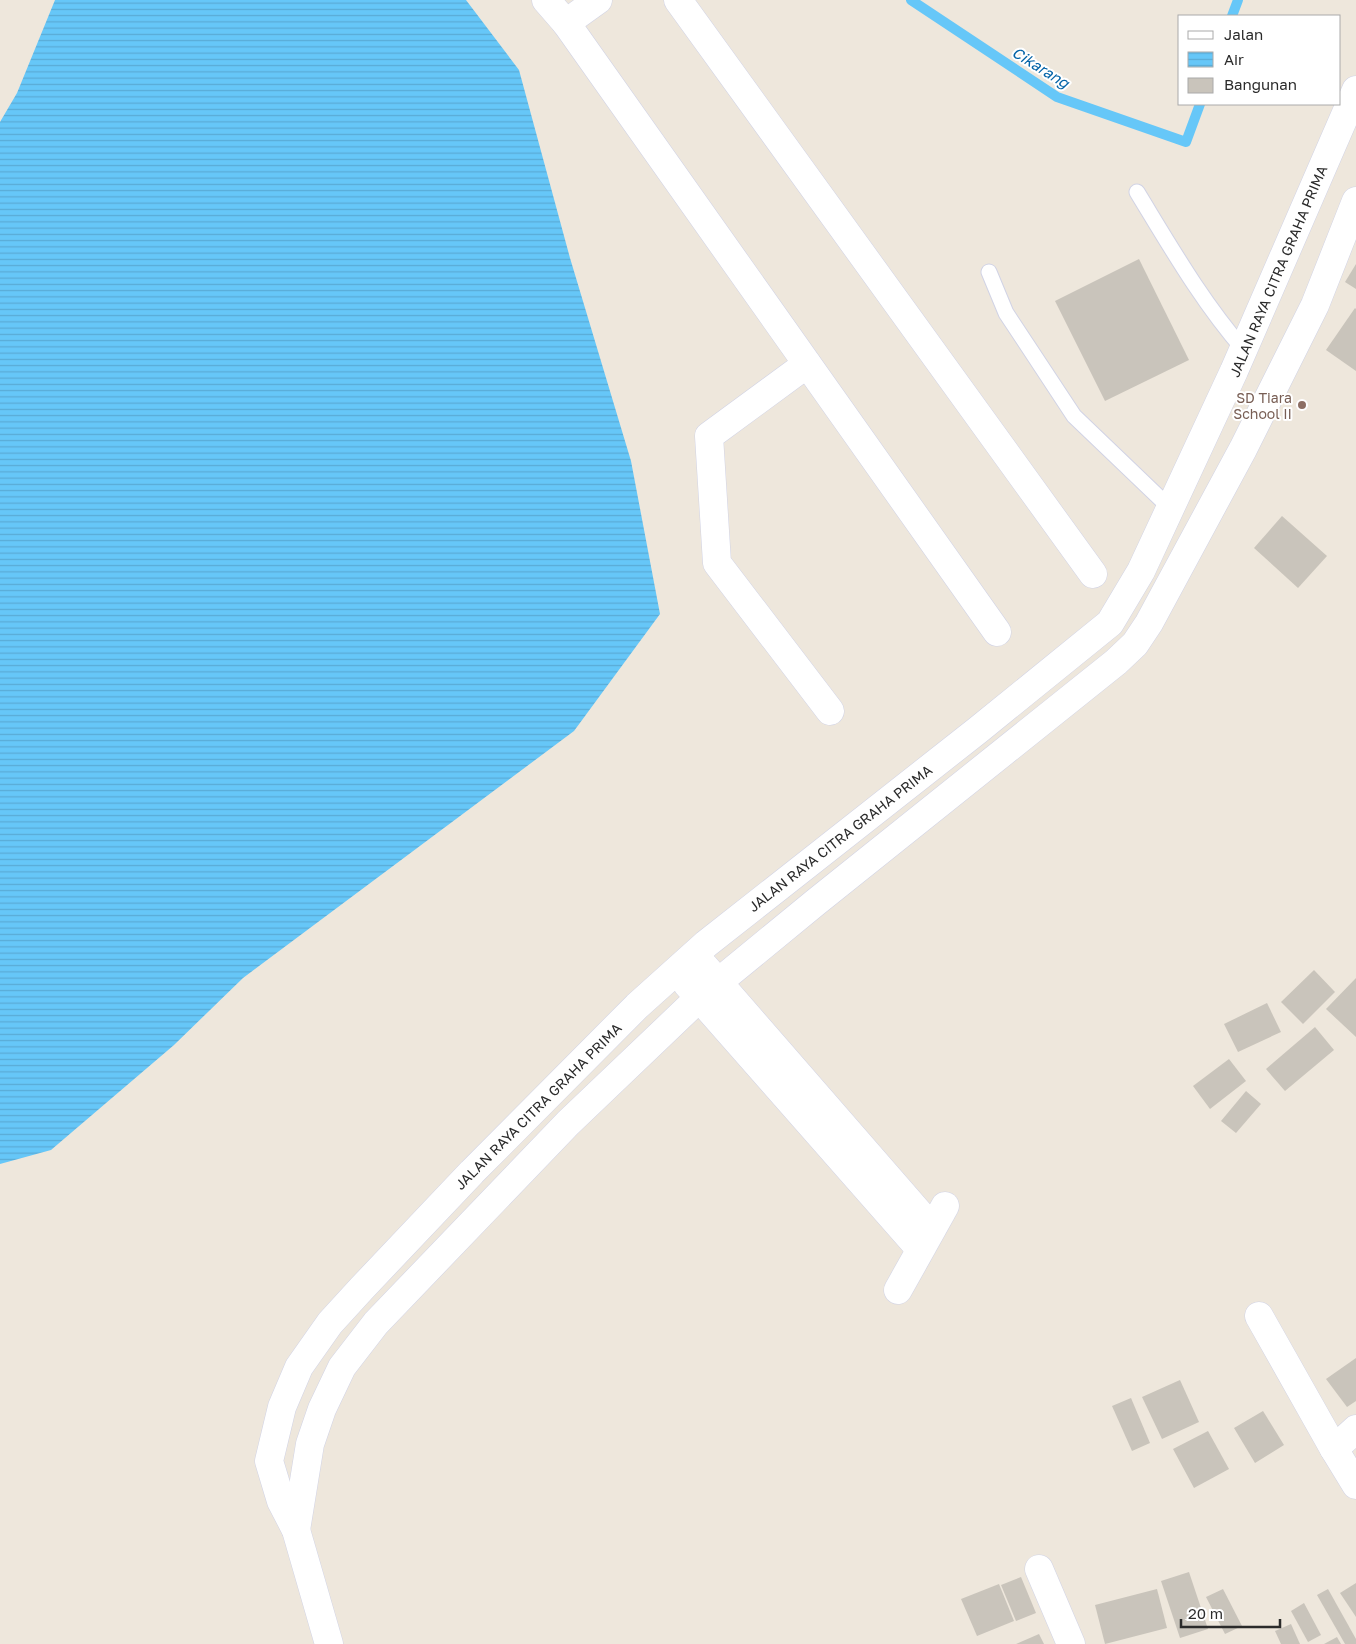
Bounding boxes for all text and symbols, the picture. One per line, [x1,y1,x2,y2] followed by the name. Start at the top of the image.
[1178,15,1341,105] legend
[1224,25,1263,43] text: Jalan
[1009,43,1074,93] water label: Cikarang
[1224,50,1244,68] text: Air
[1224,75,1297,93] text: Bangunan
[1226,162,1331,379] street label: JALAN RAYA CITRA GRAHA PRIMA
[1233,389,1292,422] place label: SD Tiara School II
[1296,399,1308,411] marker: SD Tiara School II
[745,761,936,915] street label: JALAN RAYA CITRA GRAHA PRIMA
[451,1019,625,1193] street label: JALAN RAYA CITRA GRAHA PRIMA
[1181,1596,1280,1628] scale bar
[1188,1604,1223,1622] text: 20 m

